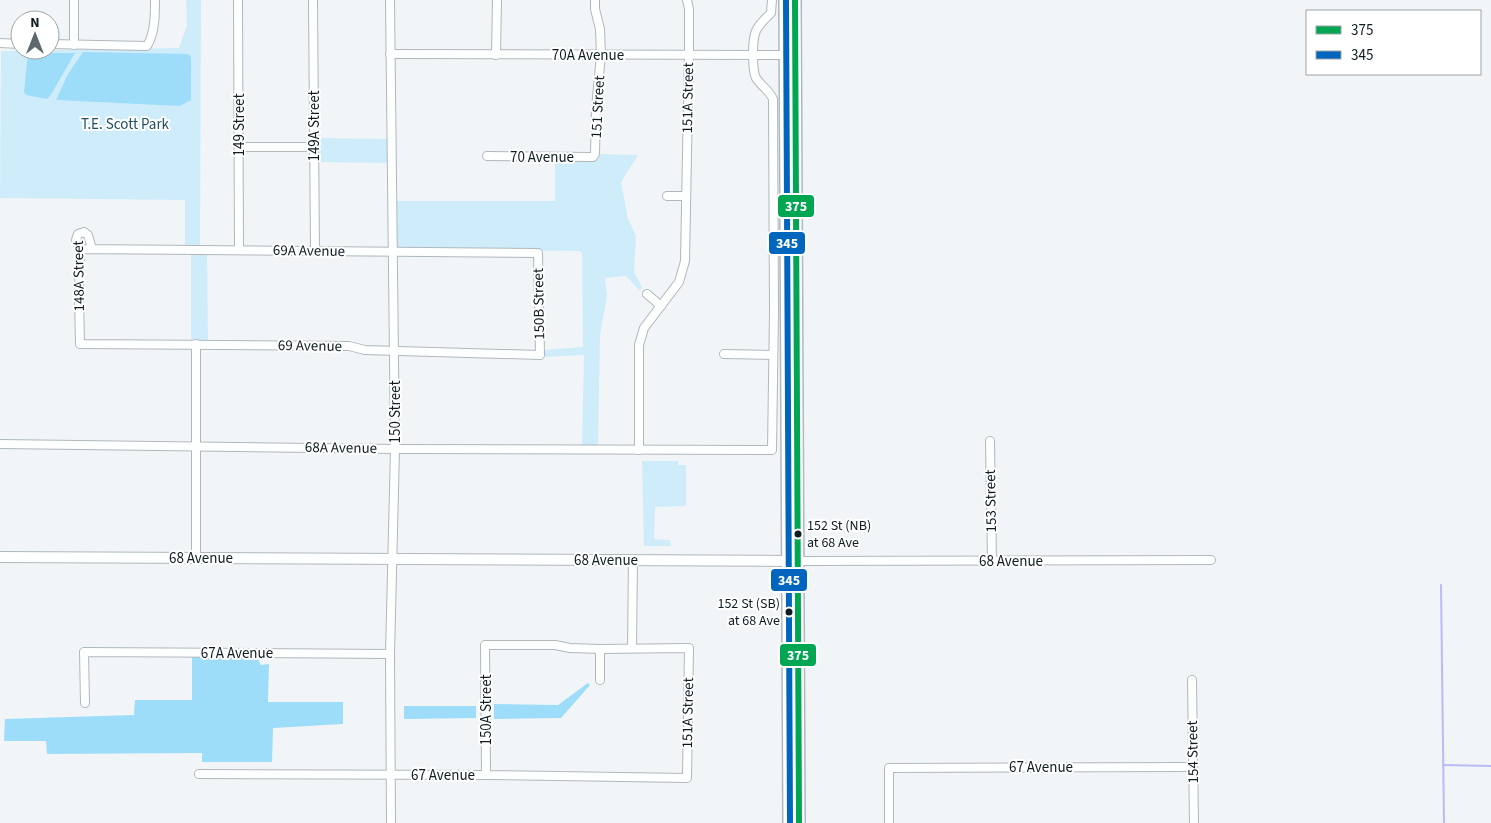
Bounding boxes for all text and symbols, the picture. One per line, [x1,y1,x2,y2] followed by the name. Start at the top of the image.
[10,10,60,60] north arrow
[1306,10,1481,75] legend
[30,13,40,33] text: N
[1351,20,1373,41] text: 375
[552,45,624,66] street label: 70A Avenue
[1351,45,1373,66] text: 345
[677,62,699,134] street label: 151A Street
[586,75,610,139] street label: 151 Street
[304,90,325,162] street label: 149A Street
[229,94,250,156] street label: 149 Street
[81,114,170,135] park label: T.E. Scott Park
[510,147,574,168] street label: 70 Avenue
[777,194,815,218] line badge: 375
[785,197,807,217] text: 375
[768,231,806,255] line badge: 345
[776,234,798,254] text: 345
[68,240,90,312] street label: 148A Street
[273,240,345,262] street label: 69A Avenue
[528,268,550,340] street label: 150B Street
[278,335,342,357] street label: 69 Avenue
[385,381,406,443] street label: 150 Street
[305,437,377,459] street label: 68A Avenue
[980,469,1002,533] street label: 153 Street
[807,516,871,553] place label: 152 St (NB) at 68 Ave
[793,529,803,539] marker: 152 St (NB) at 68 Ave
[169,548,233,569] street label: 68 Avenue
[574,550,638,571] street label: 68 Avenue
[979,551,1043,572] street label: 68 Avenue
[770,568,808,592] line badge: 345
[778,571,800,591] text: 345
[717,594,780,631] place label: 152 St (SB) at 68 Ave
[784,607,794,617] marker: 152 St (SB) at 68 Ave
[201,643,273,664] street label: 67A Avenue
[779,643,817,667] line badge: 375
[787,646,809,666] text: 375
[476,674,497,746] street label: 150A Street
[677,677,699,749] street label: 151A Street
[1182,720,1204,784] street label: 154 Street
[1009,757,1073,778] street label: 67 Avenue
[411,765,475,786] street label: 67 Avenue

